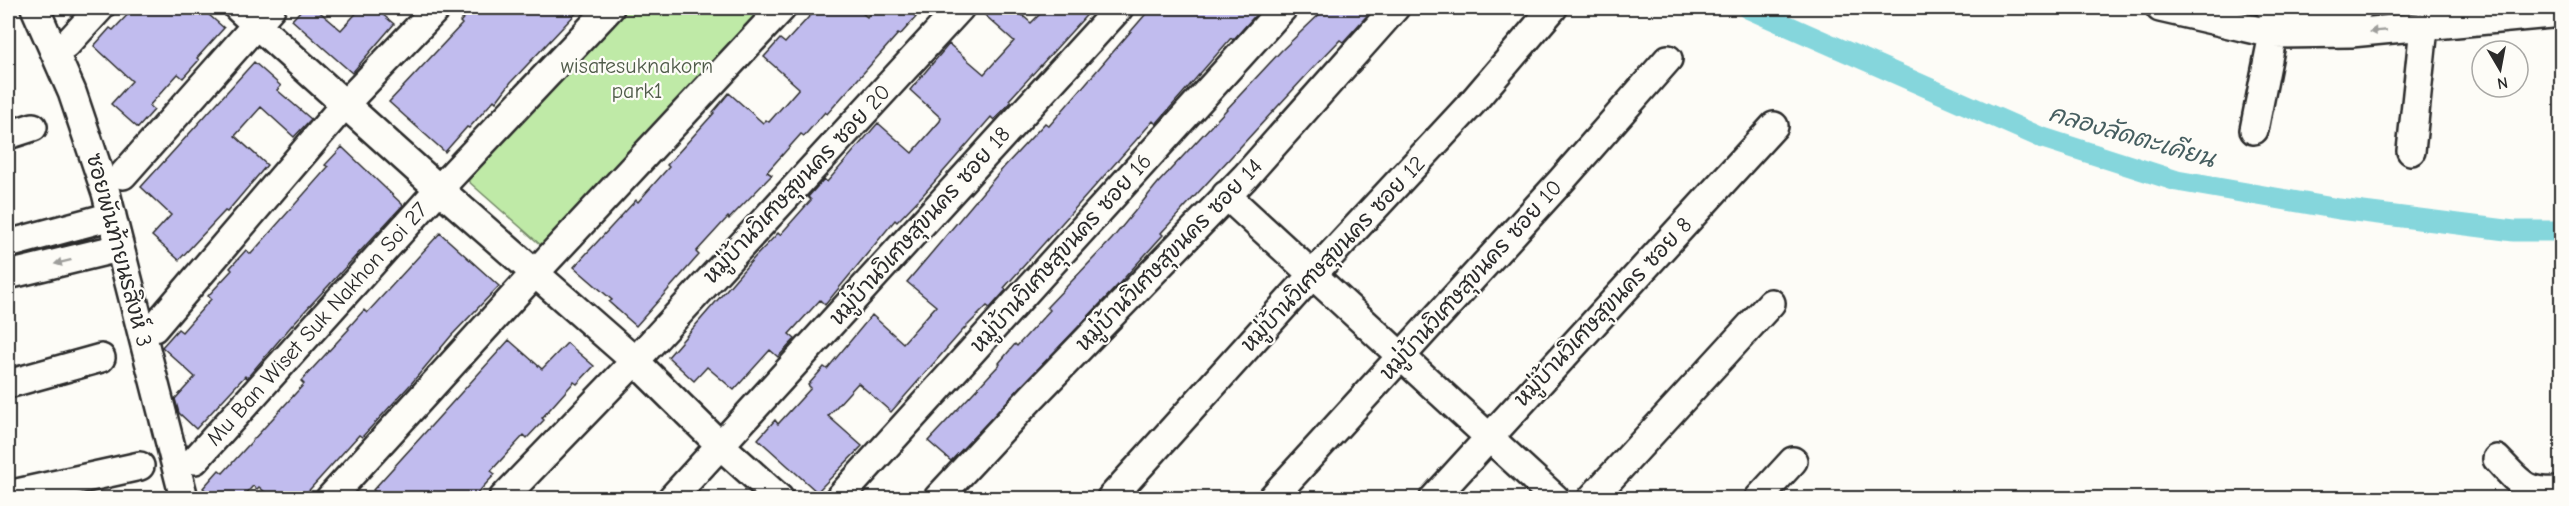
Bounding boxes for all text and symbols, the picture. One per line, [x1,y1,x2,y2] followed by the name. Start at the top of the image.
[2368,26,2387,36] one-way arrow
[2470,39,2530,99] north arrow
[561,53,713,104] park label: wisatesuknakorn park1
[2496,73,2509,93] text: N
[696,78,898,291] street label: หมู่บ้านวิเศษสุขนคร ซอย 20
[2046,98,2220,174] water label: คลองลัดตะเคียน
[823,120,1018,332] street label: หมู่บ้านวิเศษสุขนคร ซอย 18
[963,147,1159,360] street label: หมู่บ้านวิเศษสุขนคร ซอย 16
[1234,149,1433,359] street label: หมู่บ้านวิเศษสุขนคร ซอย 12
[81,150,159,350] street label: ซอยพันท้ายนรสิงห์ 3
[1069,152,1270,359] street label: หมู่บ้านวิเศษสุขนคร ซอย 14
[1373,173,1570,387] street label: หมู่บ้านวิเศษสุขนคร ซอย 10
[201,197,433,451] street label: Mu Ban Wiset Suk Nakhon Soi 27
[1507,211,1700,414] street label: หมู่บ้านวิเศษสุขนคร ซอย 8
[54,257,72,267] one-way arrow

